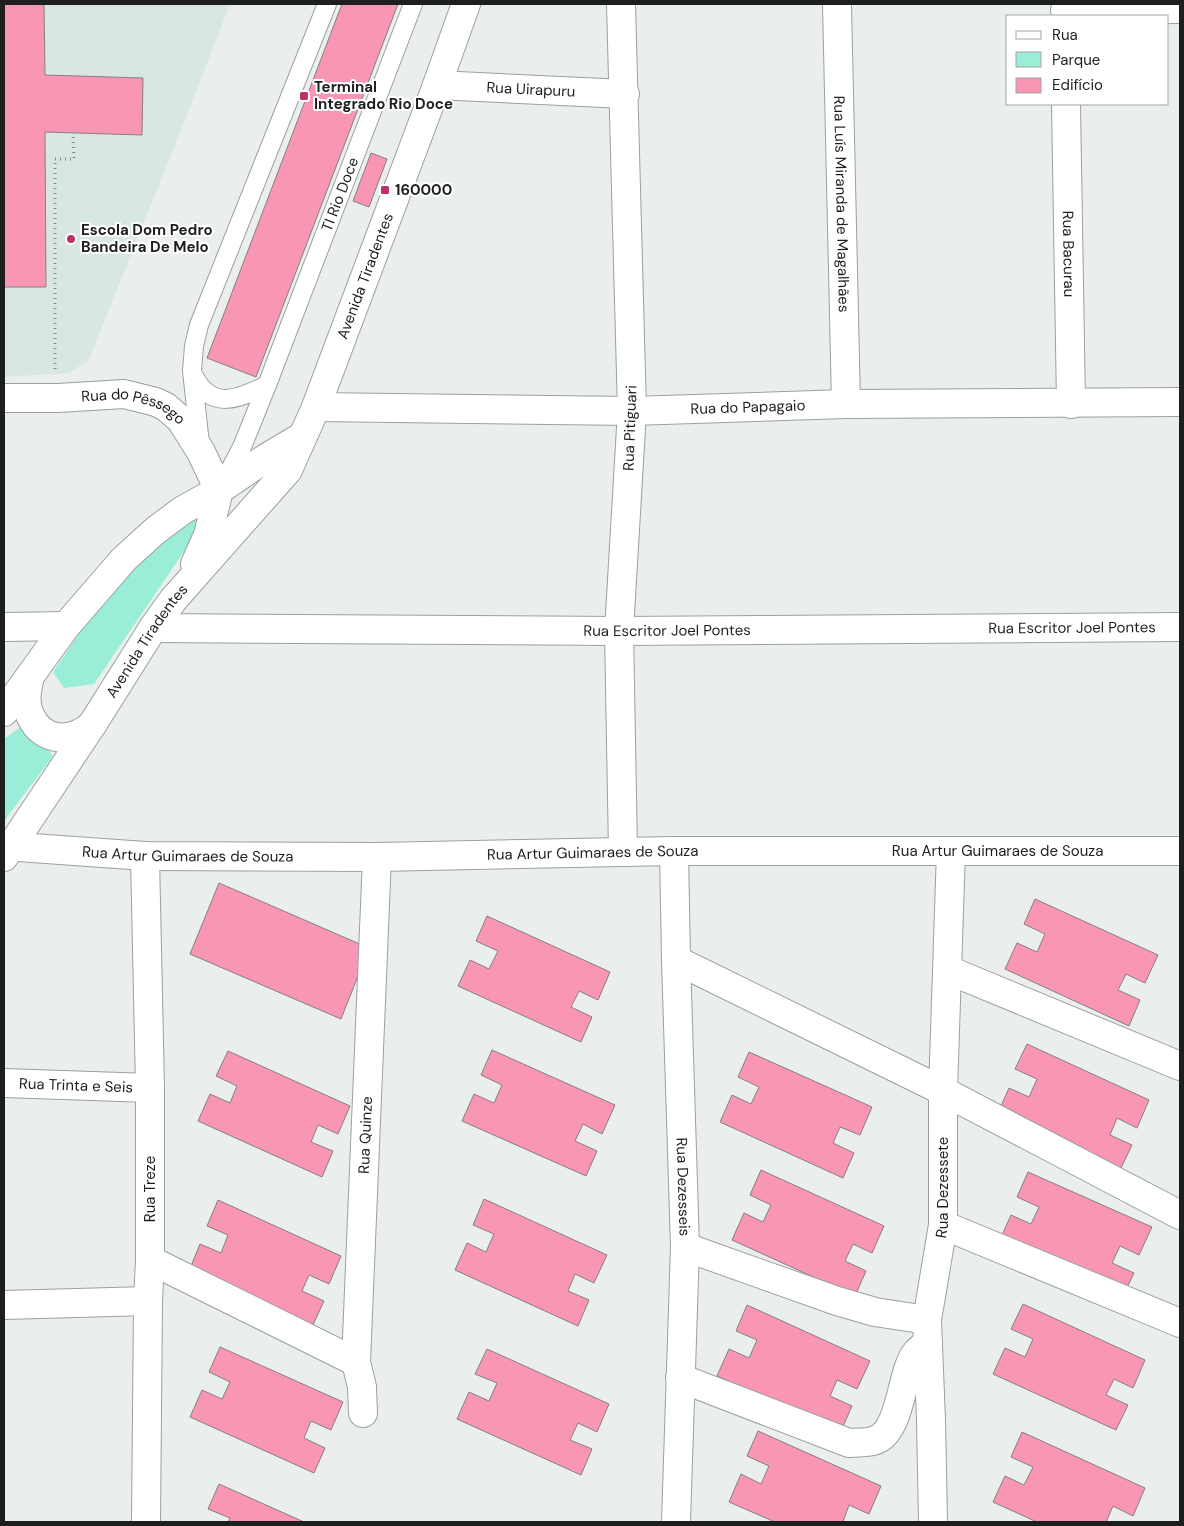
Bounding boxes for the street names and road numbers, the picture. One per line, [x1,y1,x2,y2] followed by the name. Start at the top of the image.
[486,77,576,102] street label: Rua Uirapuru
[829,95,854,313] street label: Rua Luís Miranda de Magalhães
[317,154,363,234] street label: TI Rio Doce
[332,210,398,342] street label: Avenida Tiradentes
[1058,211,1079,297] street label: Rua Bacurau
[81,383,190,429] street label: Rua do Pêssego
[619,385,641,471] street label: Rua Pitiguari
[690,395,806,419] street label: Rua do Papagaio
[102,580,192,702] street label: Avenida Tiradentes
[988,617,1156,638] street label: Rua Escritor Joel Pontes
[583,620,751,641] street label: Rua Escritor Joel Pontes
[487,841,698,865] street label: Rua Artur Guimaraes de Souza
[892,841,1103,861] street label: Rua Artur Guimaraes de Souza
[81,842,293,867] street label: Rua Artur Guimaraes de Souza
[19,1074,133,1097] street label: Rua Trinta e Seis
[354,1096,377,1174] street label: Rua Quinze
[672,1137,695,1237] street label: Rua Dezesseis
[931,1137,953,1240] street label: Rua Dezessete
[140,1156,160,1222] street label: Rua Treze

